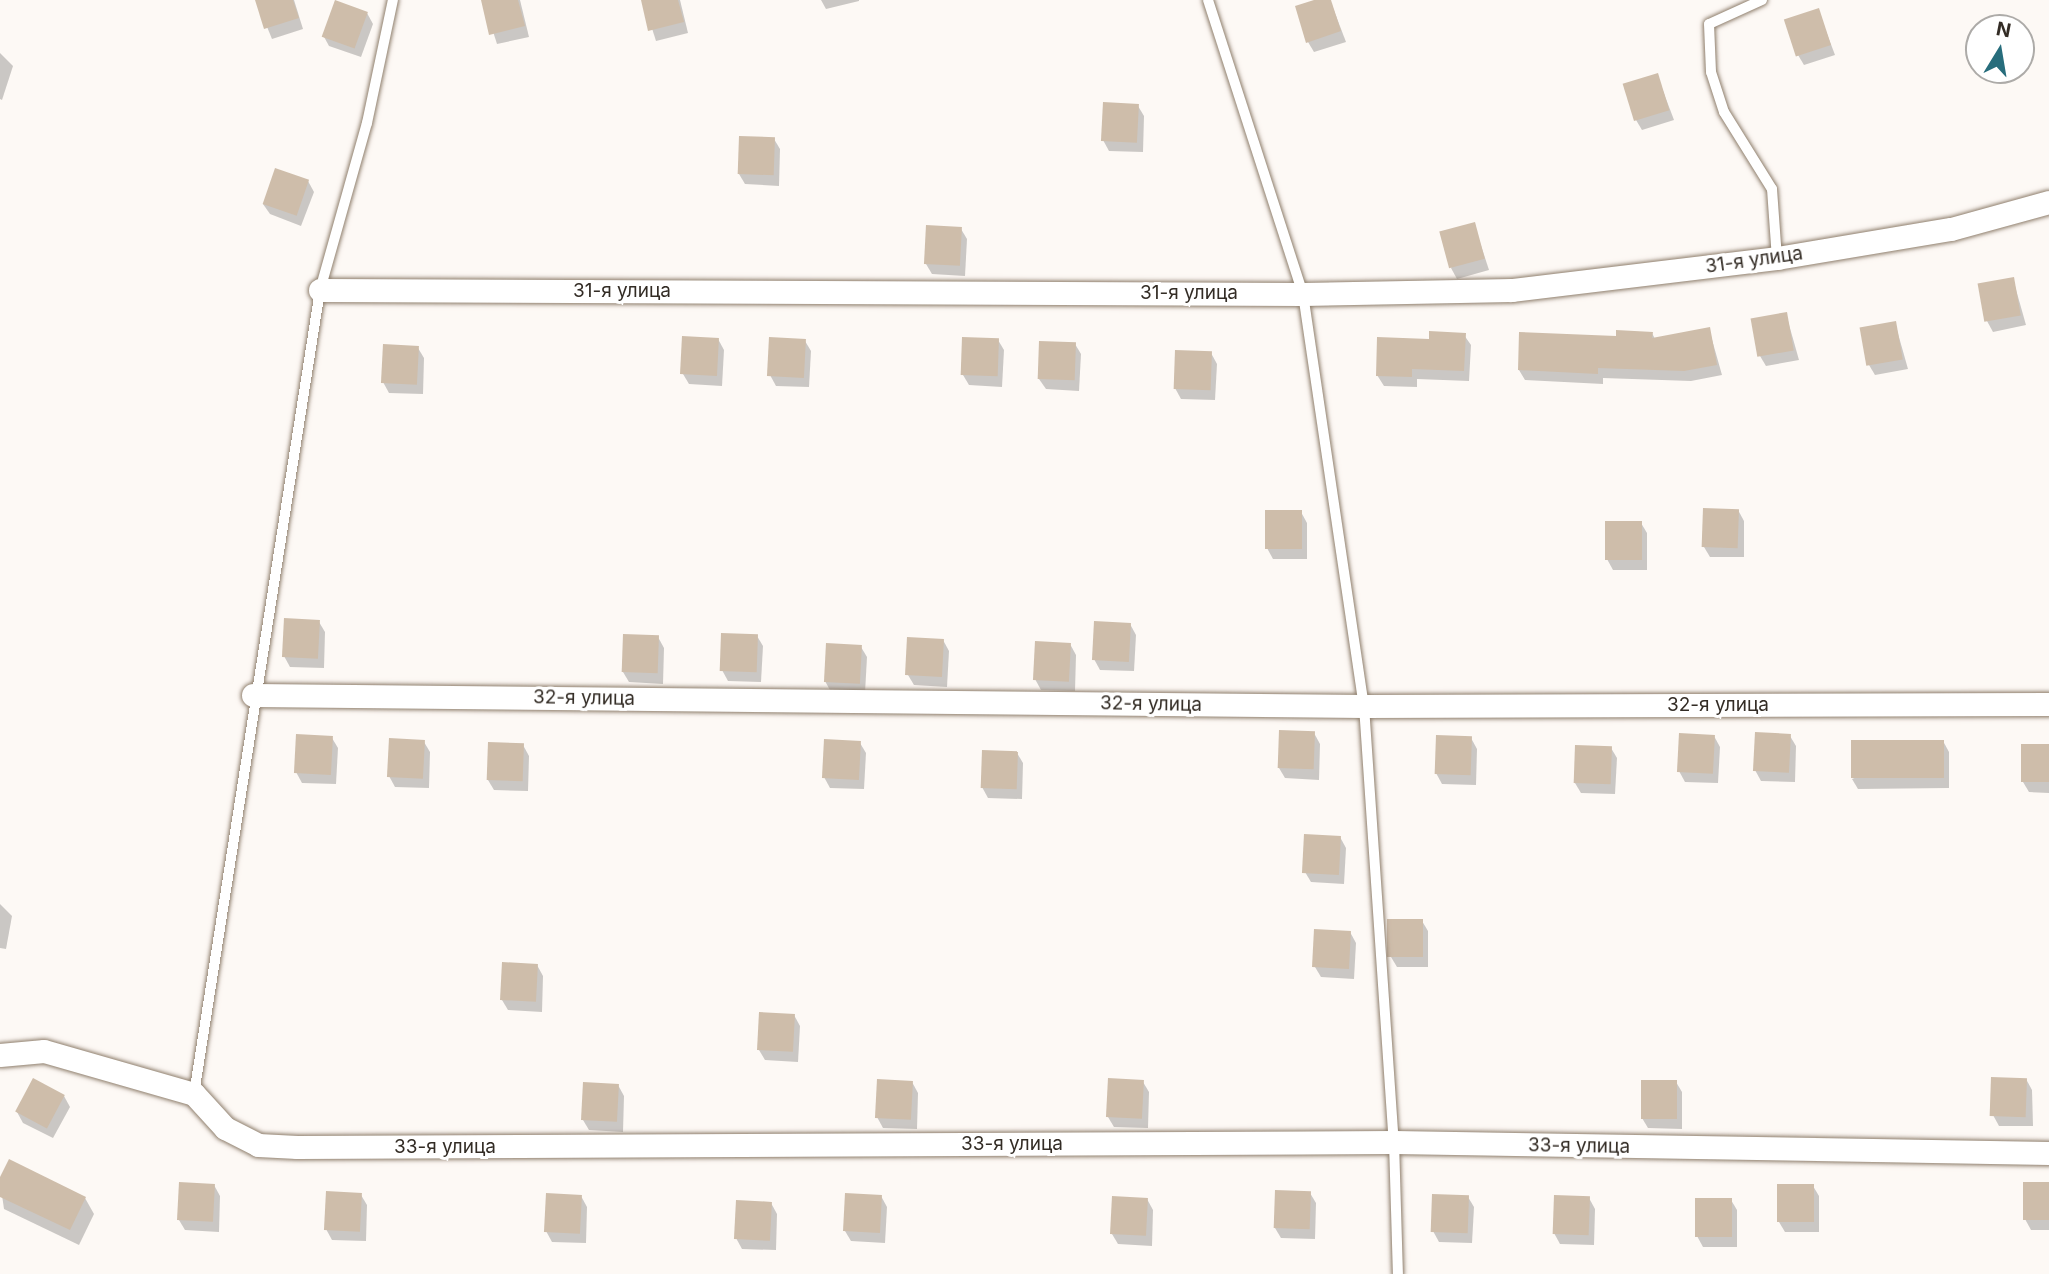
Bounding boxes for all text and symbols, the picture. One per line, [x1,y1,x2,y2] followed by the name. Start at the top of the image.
[1965,14,2035,84] north arrow
[1994,17,2013,43] text: N
[1704,242,1804,278] street label: 31-я улица
[573,280,671,302] street label: 31-я улица
[1140,282,1238,304] street label: 31-я улица
[533,686,635,710] street label: 32-я улица
[1100,692,1202,716] street label: 32-я улица
[1667,694,1769,716] street label: 32-я улица
[961,1133,1063,1155] street label: 33-я улица
[1528,1134,1630,1158] street label: 33-я улица
[394,1136,496,1158] street label: 33-я улица

